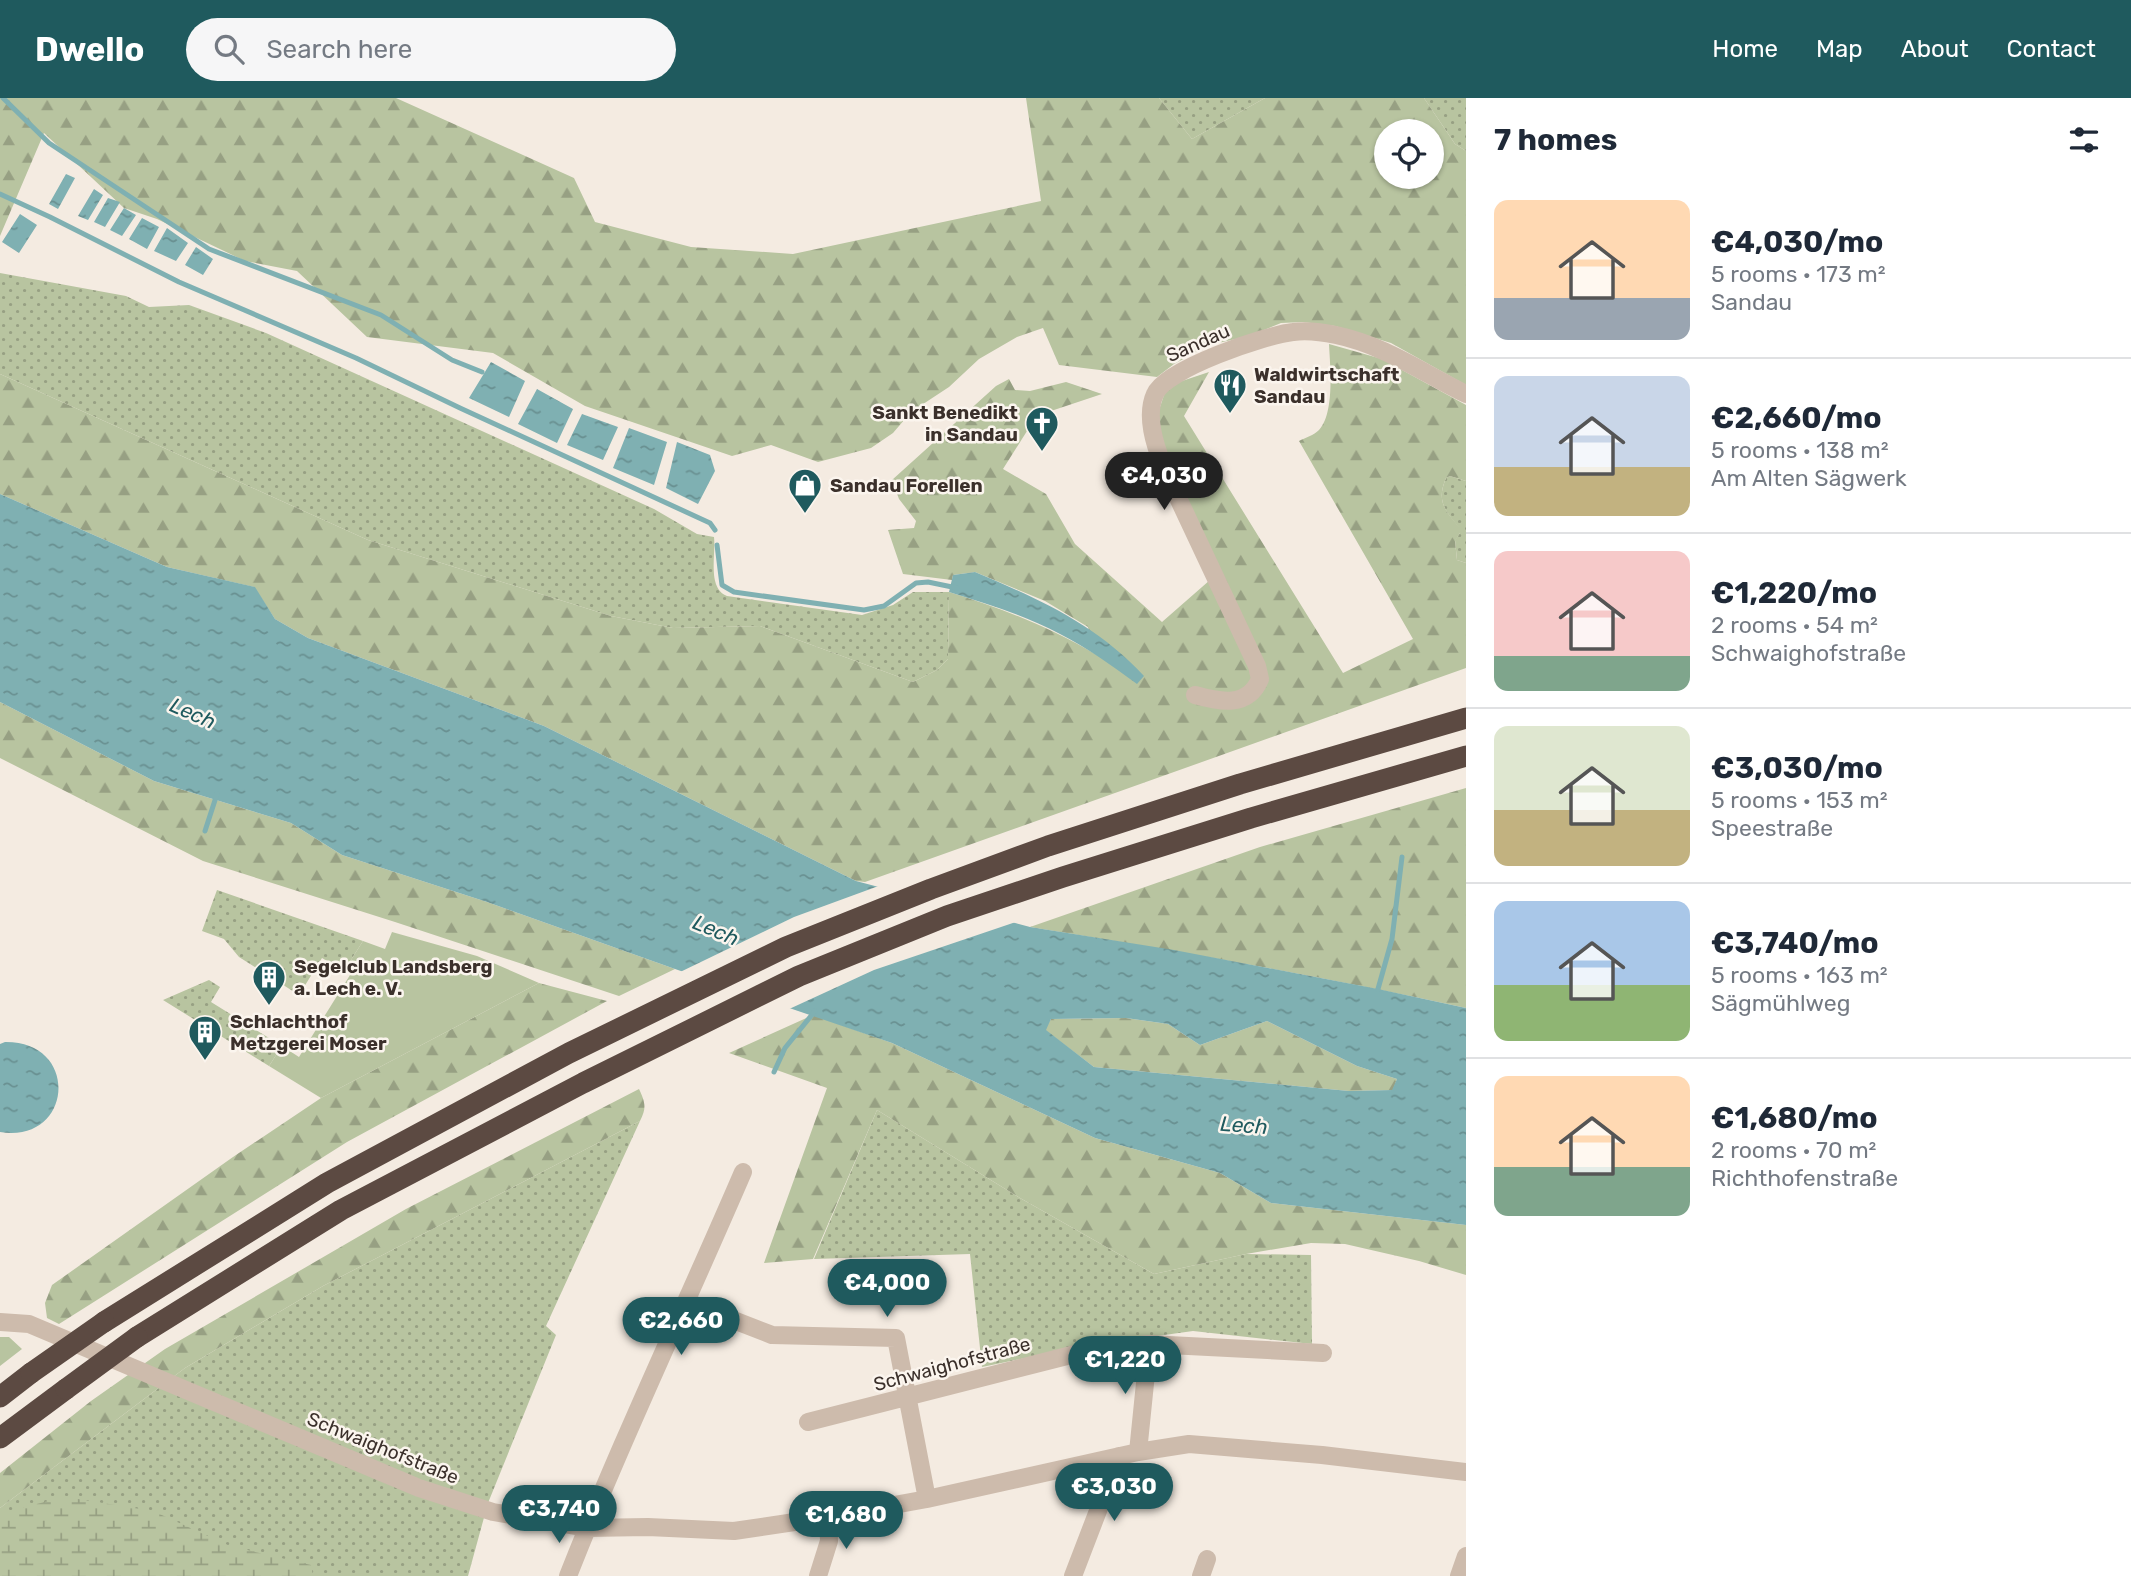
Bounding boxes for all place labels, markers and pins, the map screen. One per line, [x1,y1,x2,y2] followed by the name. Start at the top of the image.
[1254,363,1400,408] place label: Waldwirtschaft Sandau
[1211,366,1249,415] restaurant icon: Waldwirtschaft Sandau
[872,401,1018,446] place label: Sankt Benedikt in Sandau
[1023,404,1061,453] church icon: Sankt Benedikt in Sandau
[1107,452,1221,512] pin: €4,030
[786,466,824,515] shop icon: Sandau Forellen
[830,474,983,497] place label: Sandau Forellen
[294,955,493,1000] place label: Segelclub Landsberg a. Lech e. V.
[250,958,288,1007] building icon: Segelclub Landsberg a. Lech e. V.
[230,1010,387,1055] place label: Schlachthof Metzgerei Moser
[186,1013,224,1062] building icon: Schlachthof Metzgerei Moser
[830,1260,944,1319] pin: €4,000
[624,1298,738,1357] pin: €2,660
[1068,1336,1182,1396] pin: €1,220
[1057,1464,1171,1523] pin: €3,030
[502,1486,616,1545] pin: €3,740
[789,1492,903,1551] pin: €1,680

